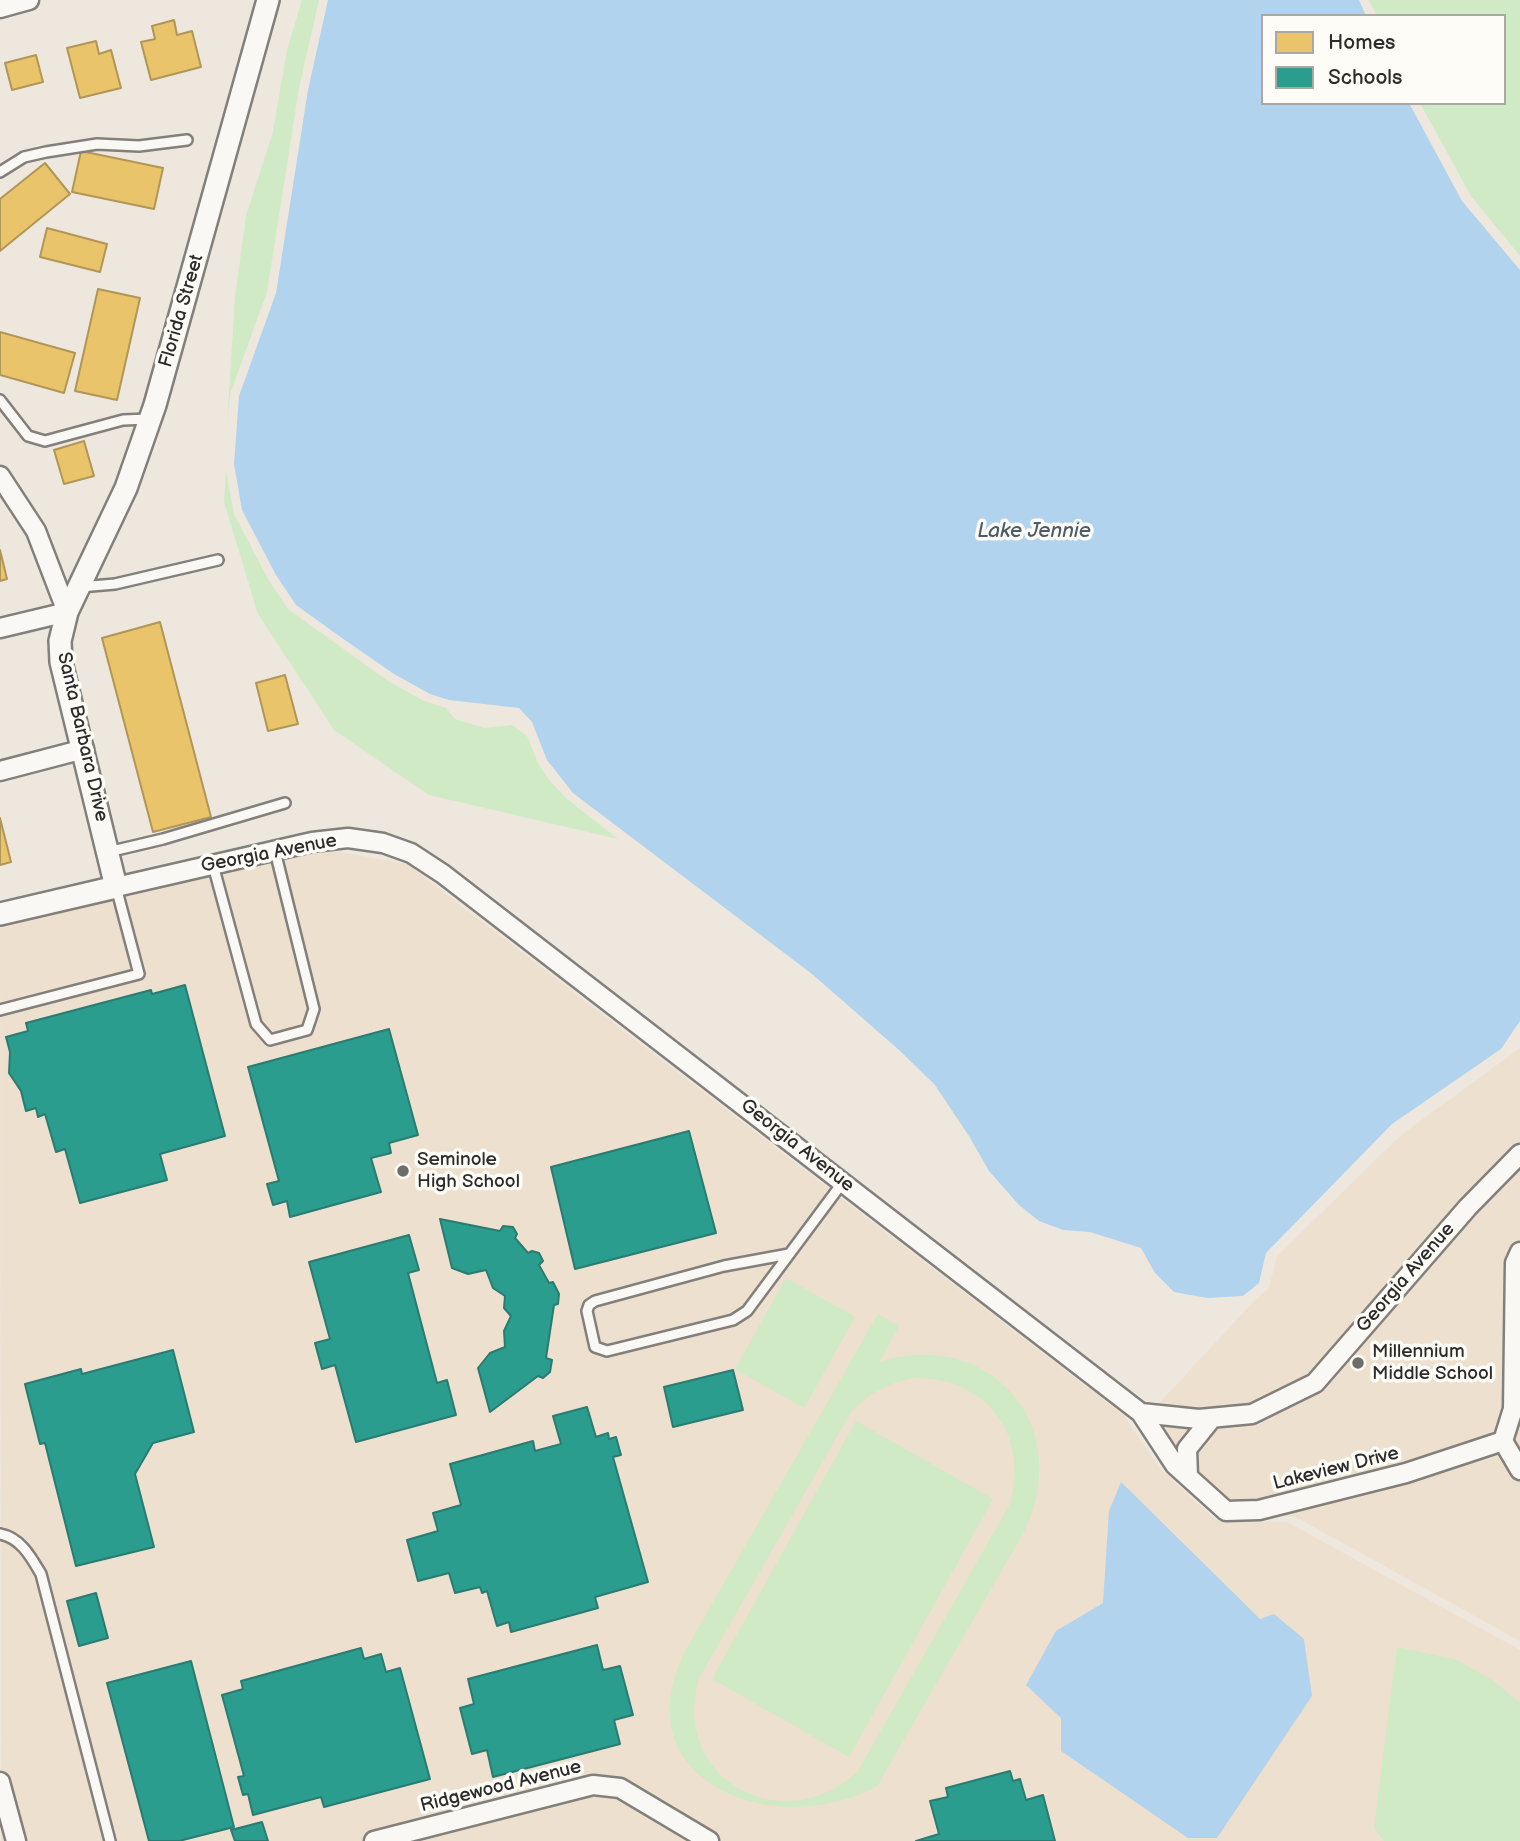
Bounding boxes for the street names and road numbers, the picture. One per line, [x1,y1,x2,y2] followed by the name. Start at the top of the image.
[155,252,209,370] street label: Florida Street
[51,650,113,824] street label: Santa Barbara Drive
[199,830,339,878] street label: Georgia Avenue
[736,1095,858,1197] street label: Georgia Avenue
[1352,1219,1460,1337] street label: Georgia Avenue
[1271,1442,1401,1496] street label: Lakeview Drive
[418,1756,584,1818] street label: Ridgewood Avenue

